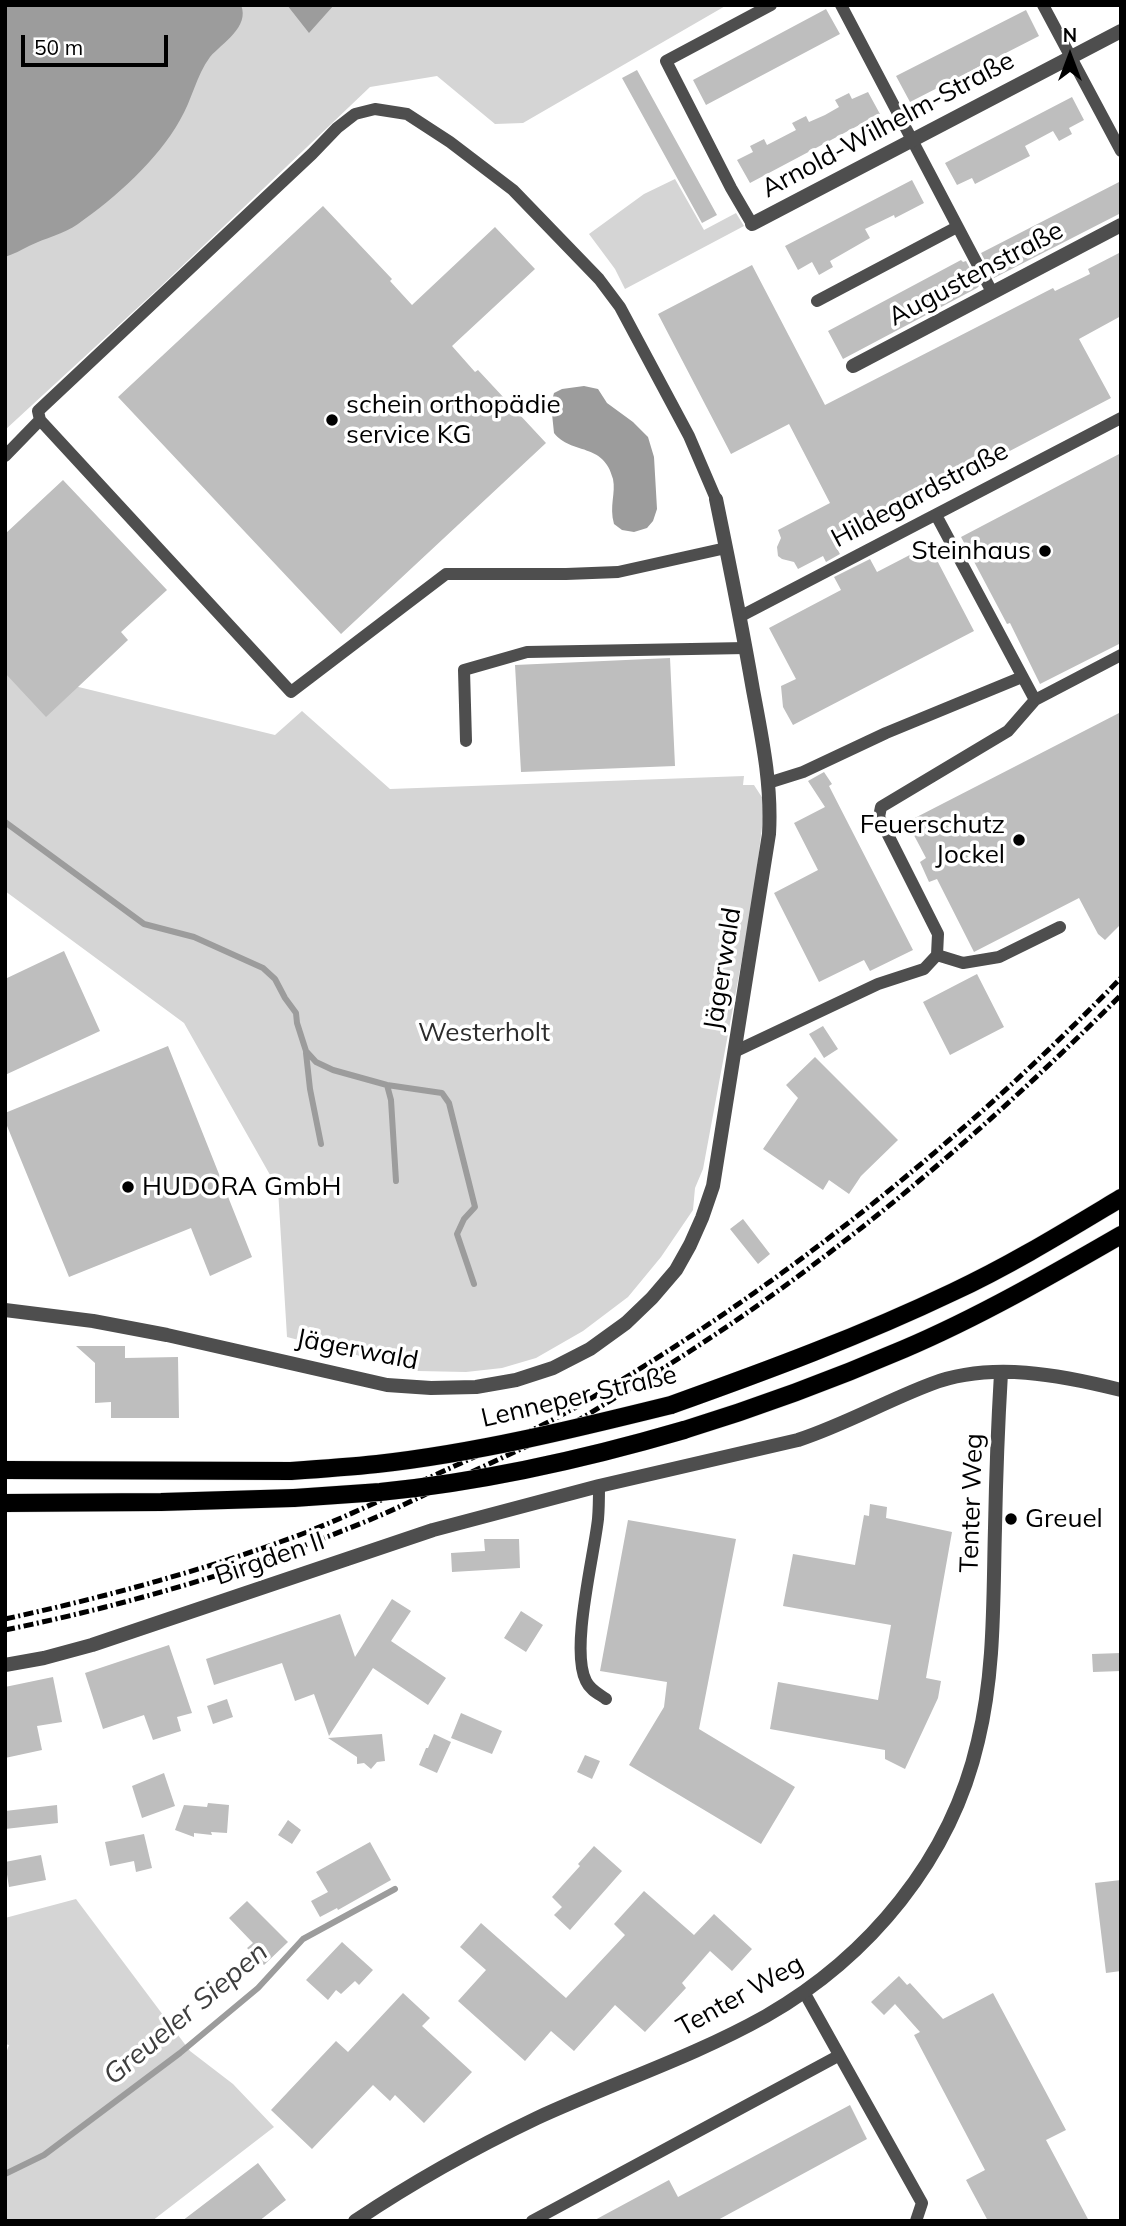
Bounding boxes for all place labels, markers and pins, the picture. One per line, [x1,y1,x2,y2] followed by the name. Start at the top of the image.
[346,389,561,450] place label: schein orthopädie service KG
[324,412,340,428] marker: schein orthopädie service KG
[912,535,1031,567] place label: Steinhaus
[1037,543,1053,559] marker: Steinhaus
[860,809,1005,870] place label: Feuerschutz Jockel
[1011,832,1027,848] marker: Feuerschutz Jockel
[142,1171,341,1203] place label: HUDORA GmbH
[120,1179,136,1195] marker: HUDORA GmbH
[1025,1503,1103,1535] place label: Greuel
[1003,1511,1019,1527] marker: Greuel

